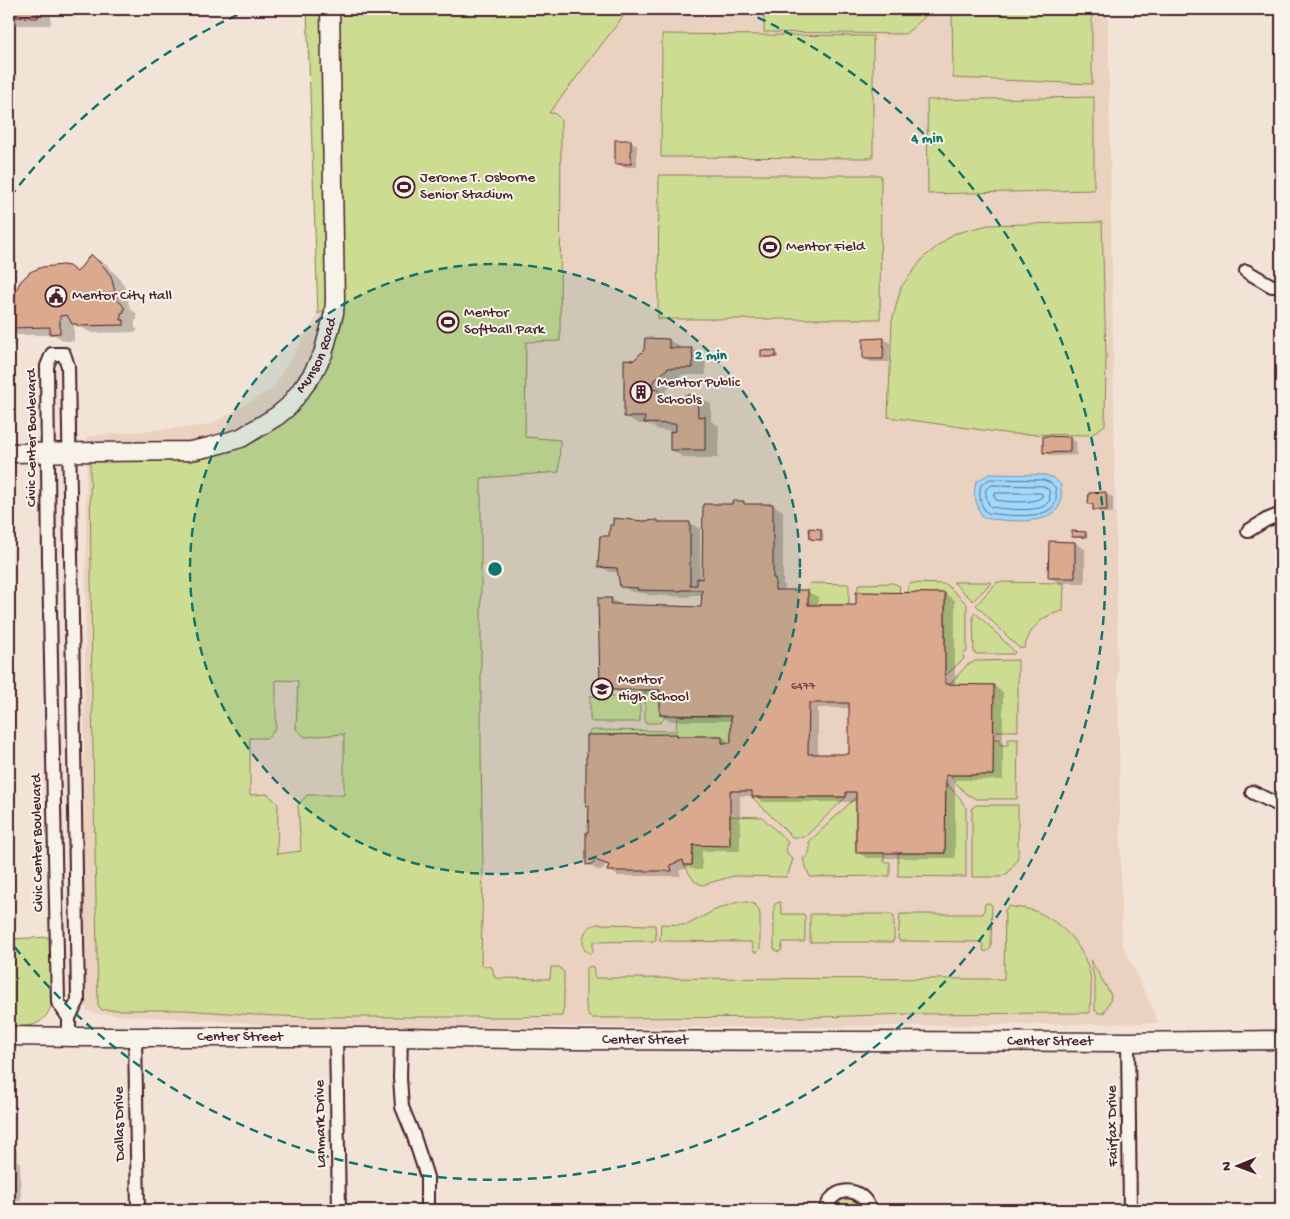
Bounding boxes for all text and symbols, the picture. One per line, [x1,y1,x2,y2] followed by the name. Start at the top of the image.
[910,130,944,148] text: 4 min
[420,169,535,204] place label: Jerome T. Osborne Senior Stadium
[392,175,416,199] sports icon: Jerome T. Osborne Senior Stadium
[758,235,782,259] sports icon: Mentor Field
[786,238,866,256] place label: Mentor Field
[44,284,68,308] public building icon: Mentor City Hall
[72,287,172,305] place label: Mentor City Hall
[464,304,546,339] place label: Mentor Softball Park
[436,310,460,334] sports icon: Mentor Softball Park
[292,315,342,397] street label: Munson Road
[695,347,728,365] text: 2 min
[23,368,41,507] street label: Civic Center Boulevard
[657,374,741,409] place label: Mentor Public Schools
[629,380,653,404] building icon: Mentor Public Schools
[486,560,504,578] centre of rings
[618,671,689,706] place label: Mentor High School
[590,677,614,701] school or university icon: Mentor High School
[791,680,816,694] house number: 6477
[28,773,48,912] street label: Civic Center Boulevard
[197,1028,285,1046] street label: Center Street
[602,1031,690,1049] street label: Center Street
[1007,1033,1095,1051] street label: Center Street
[311,1080,331,1168] street label: Lanmark Drive
[1103,1085,1123,1168] street label: Fairfax Drive
[110,1086,130,1163] street label: Dallas Drive
[1212,1142,1262,1192] north arrow
[1219,1161,1236,1171] text: N

